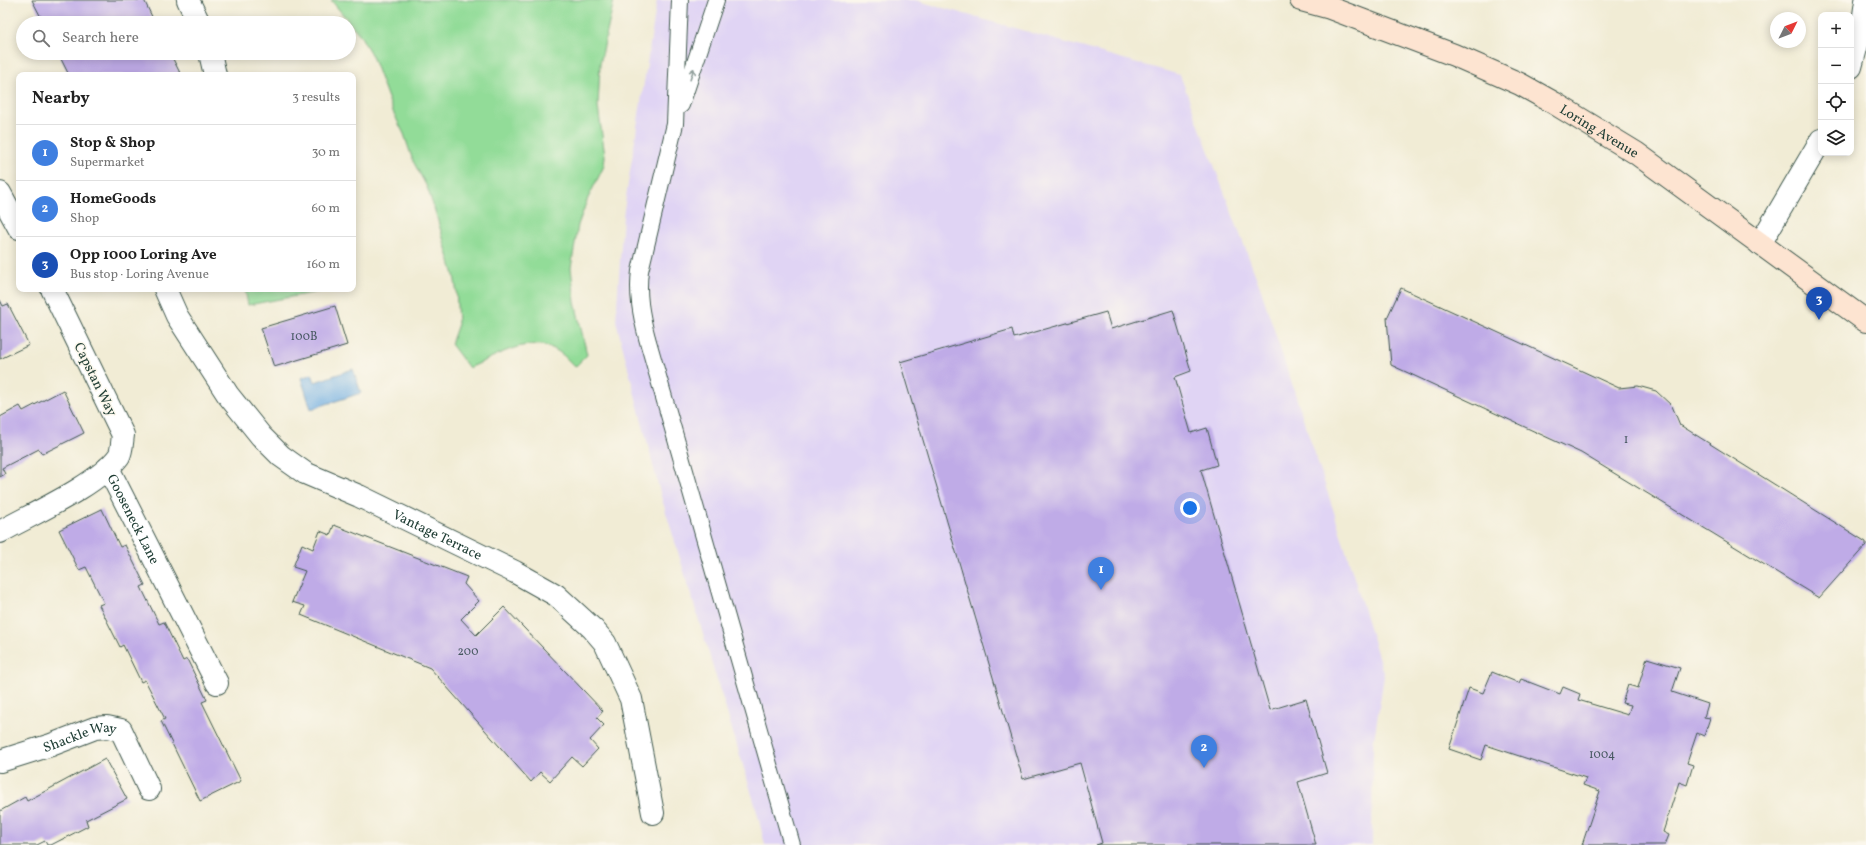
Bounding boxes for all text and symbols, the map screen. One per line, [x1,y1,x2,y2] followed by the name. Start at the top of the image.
[1770,12,1806,48] north arrow
[1818,12,1854,156] map controls
[1818,12,1854,48] button: +
[16,16,356,60] search box
[30,27,52,49] icon: search
[62,28,139,49] text: Search here
[1818,48,1854,84] button: −
[689,67,696,80] one-way arrow
[1818,84,1854,120] button: locate
[32,87,90,110] text: Nearby
[292,89,340,107] text: 3 results
[1556,101,1642,164] street label: Loring Avenue
[1818,120,1854,156] button: layers
[70,133,155,154] text: Stop & Shop
[42,144,48,162] text: 1
[312,144,340,162] text: 30 m
[70,154,145,172] text: Supermarket
[70,189,156,210] text: HomeGoods
[42,200,48,218] text: 2
[312,200,340,218] text: 60 m
[70,210,99,228] text: Shop
[70,245,217,266] text: Opp 1000 Loring Ave
[42,256,48,274] text: 3
[306,256,340,274] text: 160 m
[70,266,209,284] text: Bus stop · Loring Avenue
[1806,287,1832,320] pin: 3
[291,329,317,345] house number: 100B
[69,340,121,420] street label: Capstan Way
[1624,432,1628,448] house number: 1
[102,471,163,568] street label: Gooseneck Lane
[1180,498,1200,518] your location
[389,506,485,566] street label: Vantage Terrace
[1088,557,1114,590] pin: 1
[458,644,479,660] house number: 200
[41,719,119,758] street label: Shackle Way
[1191,735,1217,768] pin: 2
[1589,747,1615,763] house number: 1004

